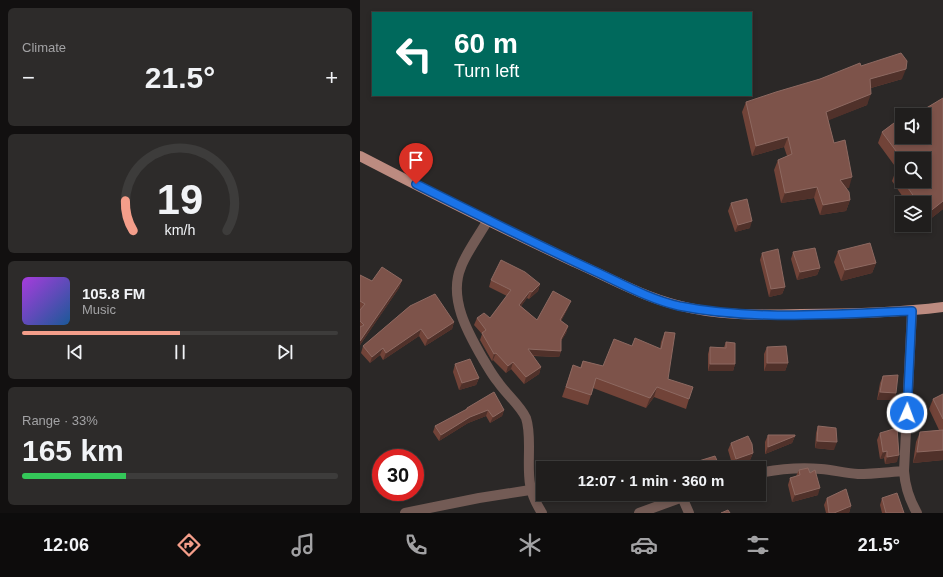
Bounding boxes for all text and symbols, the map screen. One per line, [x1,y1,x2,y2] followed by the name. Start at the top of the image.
[388,28,440,80] icon: left
[454,28,518,59] text: 60 m
[22,40,66,55] text: Climate
[145,61,215,94] text: 21.5°
[454,61,519,81] text: Turn left
[22,65,35,90] text: −
[325,65,338,90] text: +
[895,108,931,232] map controls
[895,108,931,144] button: sound
[399,143,433,184] pin
[405,149,427,171] icon: arrive
[895,152,931,188] button: search
[157,176,203,223] text: 19
[895,196,931,232] button: layers
[165,222,196,238] text: km/h
[82,285,145,302] text: 105.8 FM
[82,302,116,317] text: Music
[64,341,86,363] icon: previous
[169,341,191,363] icon: pause
[274,341,296,363] icon: next
[886,392,928,434] position arrow
[22,413,98,428] text: Range · 33%
[22,434,124,467] text: 165 km
[372,449,424,501] speed limit sign: 30
[578,472,724,489] text: 12:07 · 1 min · 360 m
[175,531,203,559] icon: directions
[289,531,317,559] icon: music
[402,531,430,559] icon: phone
[516,531,544,559] icon: climate
[630,531,658,559] icon: car
[744,531,772,559] icon: filters
[43,535,89,555] text: 12:06
[858,535,900,555] text: 21.5°

